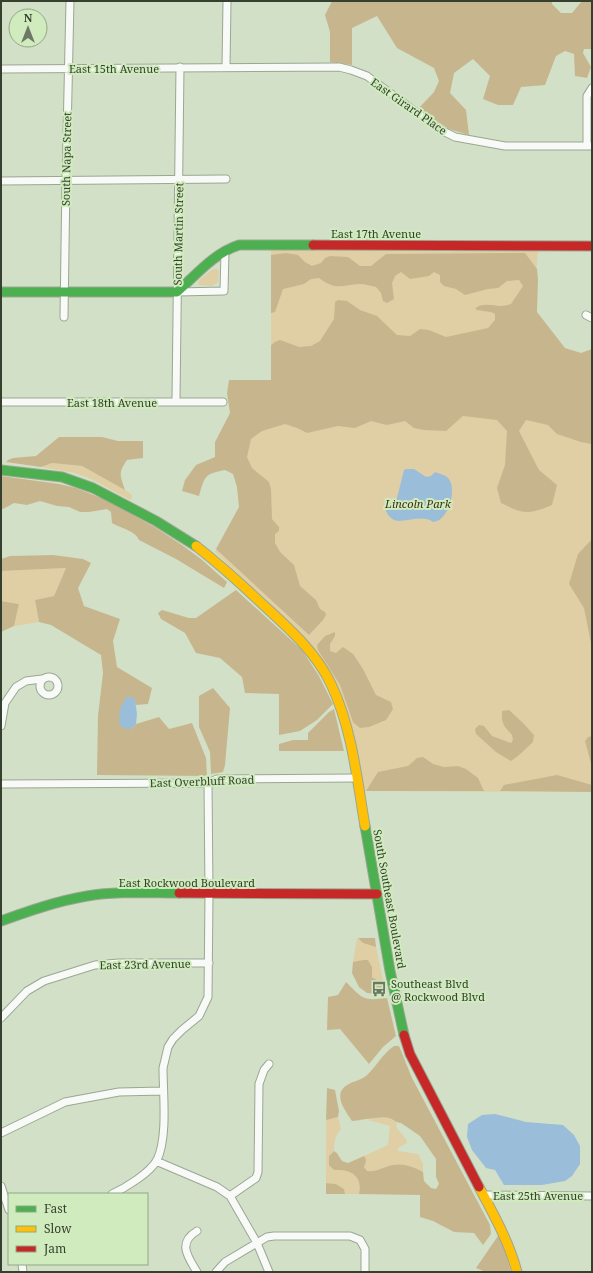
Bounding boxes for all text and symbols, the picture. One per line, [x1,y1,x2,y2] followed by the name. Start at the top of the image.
[8,8,48,48] north arrow
[24,10,33,25] text: N
[69,61,159,76] street label: East 15th Avenue
[368,74,450,138] street label: East Girard Place
[58,112,74,206] street label: South Napa Street
[170,182,186,286] street label: South Martin Street
[331,226,421,241] street label: East 17th Avenue
[67,395,157,410] street label: East 18th Avenue
[384,496,452,511] park label: Lincoln Park
[149,772,255,790] street label: East Overbluff Road
[370,828,410,970] street label: South Southeast Boulevard
[119,875,255,890] street label: East Rockwood Boulevard
[99,956,191,972] street label: East 23rd Avenue
[391,976,485,1004] place label: Southeast Blvd @ Rockwood Blvd
[370,980,388,998] bus stop icon: Southeast Blvd @ Rockwood Blvd
[493,1188,583,1203] street label: East 25th Avenue
[8,1193,148,1265] legend
[44,1200,67,1217] text: Fast
[44,1220,72,1237] text: Slow
[43,1240,66,1257] text: Jam

